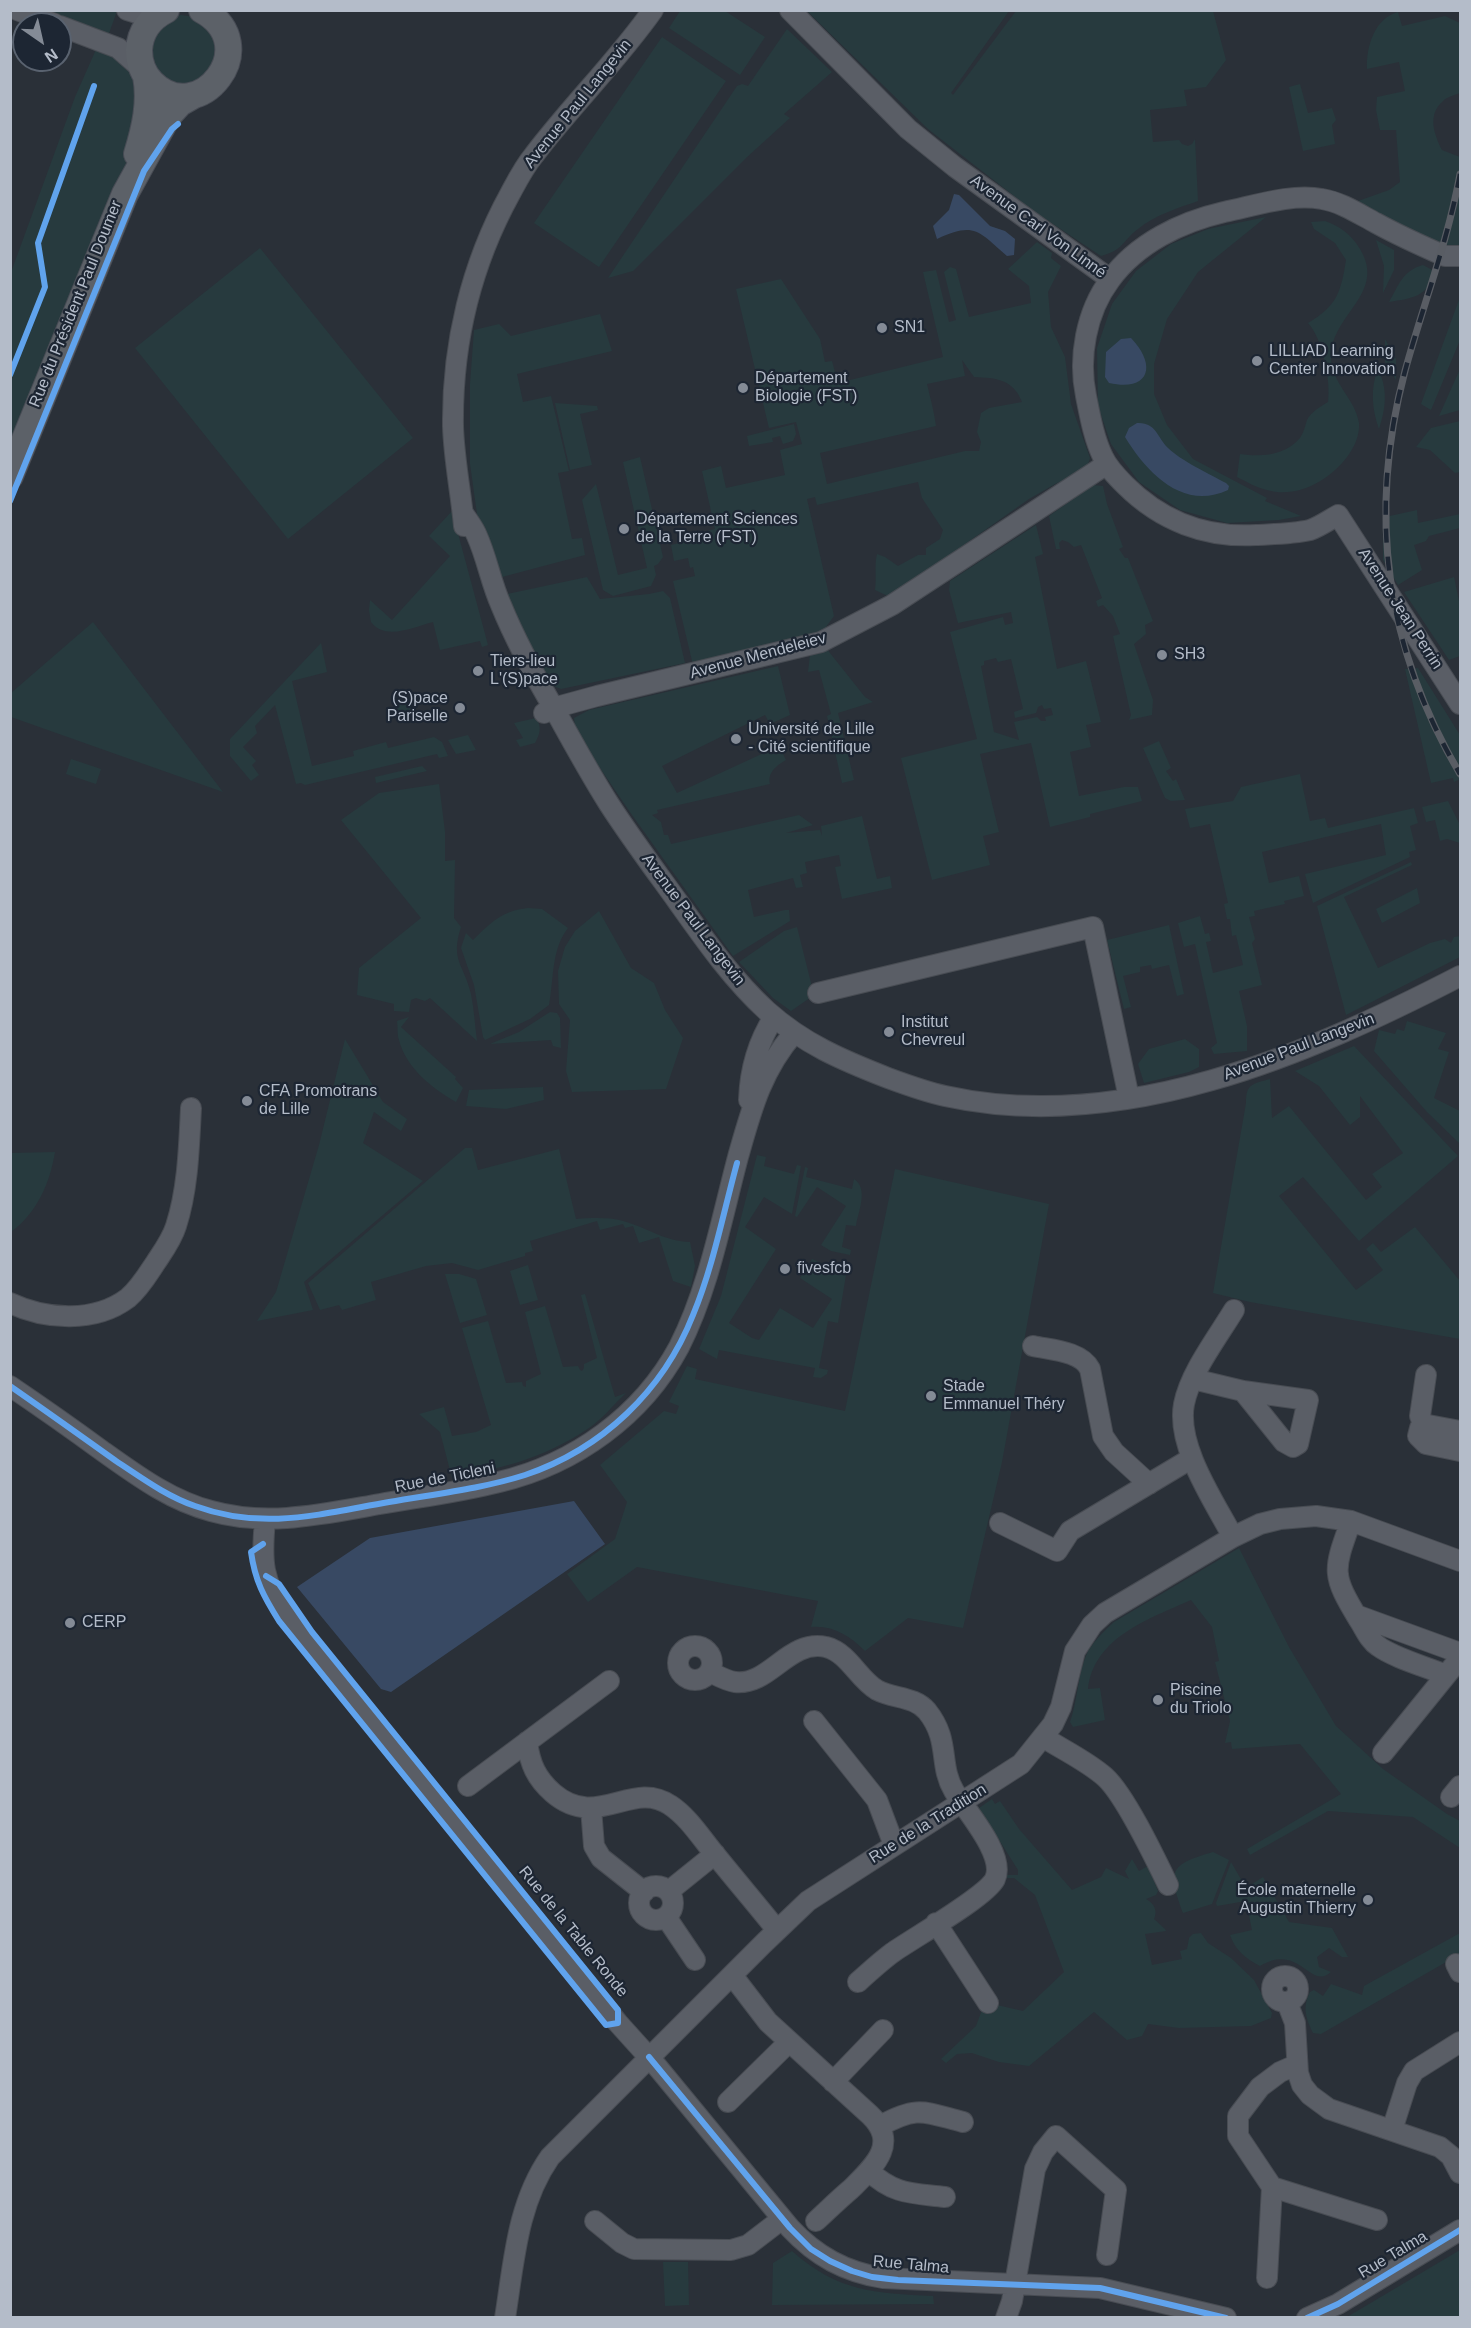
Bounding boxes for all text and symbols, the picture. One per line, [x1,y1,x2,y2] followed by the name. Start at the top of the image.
[12,12,72,72] north arrow
[520,36,636,172] street label: Avenue Paul Langevin
[42,45,61,66] text: N
[966,171,1110,283] street label: Avenue Carl Von Linné
[26,198,126,410] street label: Rue du Président Paul Doumer
[894,318,925,338] place label: SN1
[875,321,889,335] marker: SN1
[1269,342,1395,380] place label: LILLIAD Learning Center Innovation
[1250,354,1264,368] marker: LILLIAD Learning Center Innovation
[755,369,857,407] place label: Département Biologie (FST)
[736,381,750,395] marker: Département Biologie (FST)
[636,510,798,548] place label: Département Sciences de la Terre (FST)
[617,522,631,536] marker: Département Sciences de la Terre (FST)
[1354,545,1446,673] street label: Avenue Jean Perrin
[688,629,828,683] street label: Avenue Mendeleiev
[1174,645,1205,665] place label: SH3
[1155,648,1169,662] marker: SH3
[490,652,558,690] place label: Tiers-lieu L'(S)pace
[471,664,485,678] marker: Tiers-lieu L'(S)pace
[387,689,448,727] place label: (S)pace Pariselle
[453,701,467,715] marker: (S)pace Pariselle
[748,720,874,758] place label: Université de Lille ‐ Cité scientifique
[729,732,743,746] marker: Université de Lille ‐ Cité scientifique
[637,850,749,990] street label: Avenue Paul Langevin
[1221,1009,1377,1085] street label: Avenue Paul Langevin
[901,1013,965,1051] place label: Institut Chevreul
[882,1025,896,1039] marker: Institut Chevreul
[259,1082,377,1120] place label: CFA Promotrans de Lille
[240,1094,254,1108] marker: CFA Promotrans de Lille
[797,1259,851,1279] place label: fivesfcb
[778,1262,792,1276] marker: fivesfcb
[943,1377,1065,1415] place label: Stade Emmanuel Théry
[924,1389,938,1403] marker: Stade Emmanuel Théry
[393,1459,497,1497] street label: Rue de Ticleni
[82,1613,126,1633] place label: CERP
[63,1616,77,1630] marker: CERP
[1170,1681,1232,1719] place label: Piscine du Triolo
[1151,1693,1165,1707] marker: Piscine du Triolo
[866,1780,990,1868] street label: Rue de la Tradition
[514,1863,632,2001] street label: Rue de la Table Ronde
[1237,1881,1356,1919] place label: École maternelle Augustin Thierry
[1361,1893,1375,1907] marker: École maternelle Augustin Thierry
[1355,2227,1431,2283] street label: Rue Talma
[872,2252,950,2278] street label: Rue Talma

